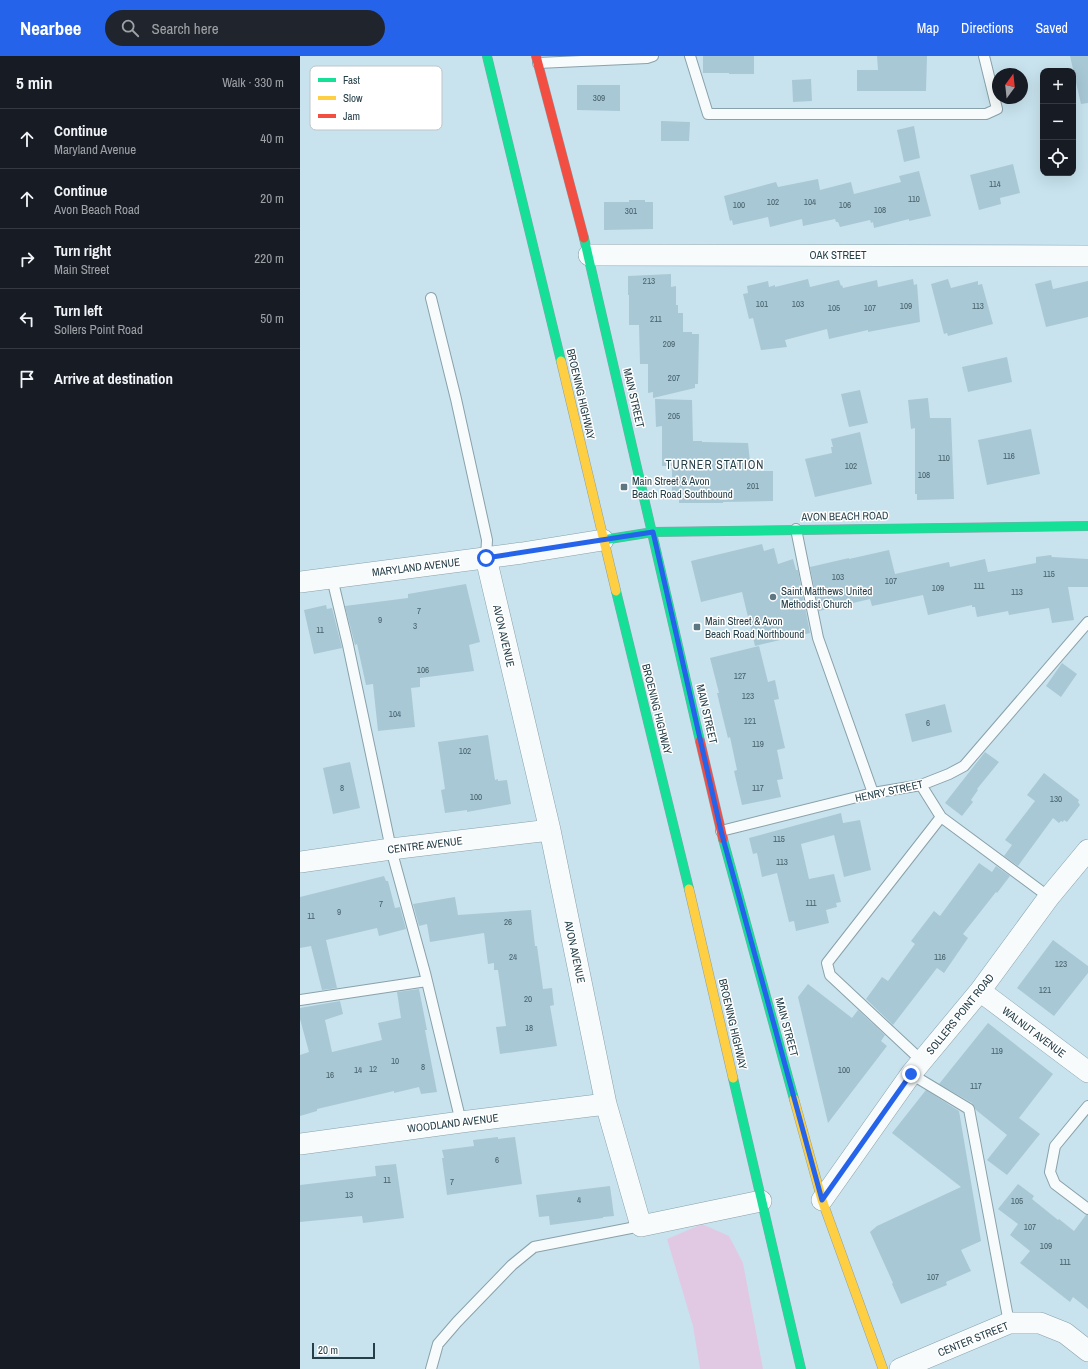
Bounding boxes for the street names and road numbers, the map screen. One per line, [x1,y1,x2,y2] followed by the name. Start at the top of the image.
[809,248,867,262] street label: OAK STREET
[564,347,598,441] street label: BROENING HIGHWAY
[620,367,648,430] street label: MAIN STREET
[800,508,889,524] street label: AVON BEACH ROAD
[371,555,461,579] street label: MARYLAND AVENUE
[490,603,518,668] street label: AVON AVENUE
[639,662,675,756] street label: BROENING HIGHWAY
[693,683,721,746] street label: MAIN STREET
[854,777,925,805] street label: HENRY STREET
[387,833,463,857] street label: CENTRE AVENUE
[561,919,588,984] street label: AVON AVENUE
[923,971,997,1057] street label: SOLLERS POINT ROAD
[716,977,750,1071] street label: BROENING HIGHWAY
[772,996,802,1059] street label: MAIN STREET
[999,1004,1069,1060] street label: WALNUT AVENUE
[407,1110,499,1136] street label: WOODLAND AVENUE
[936,1318,1011,1360] street label: CENTER STREET

